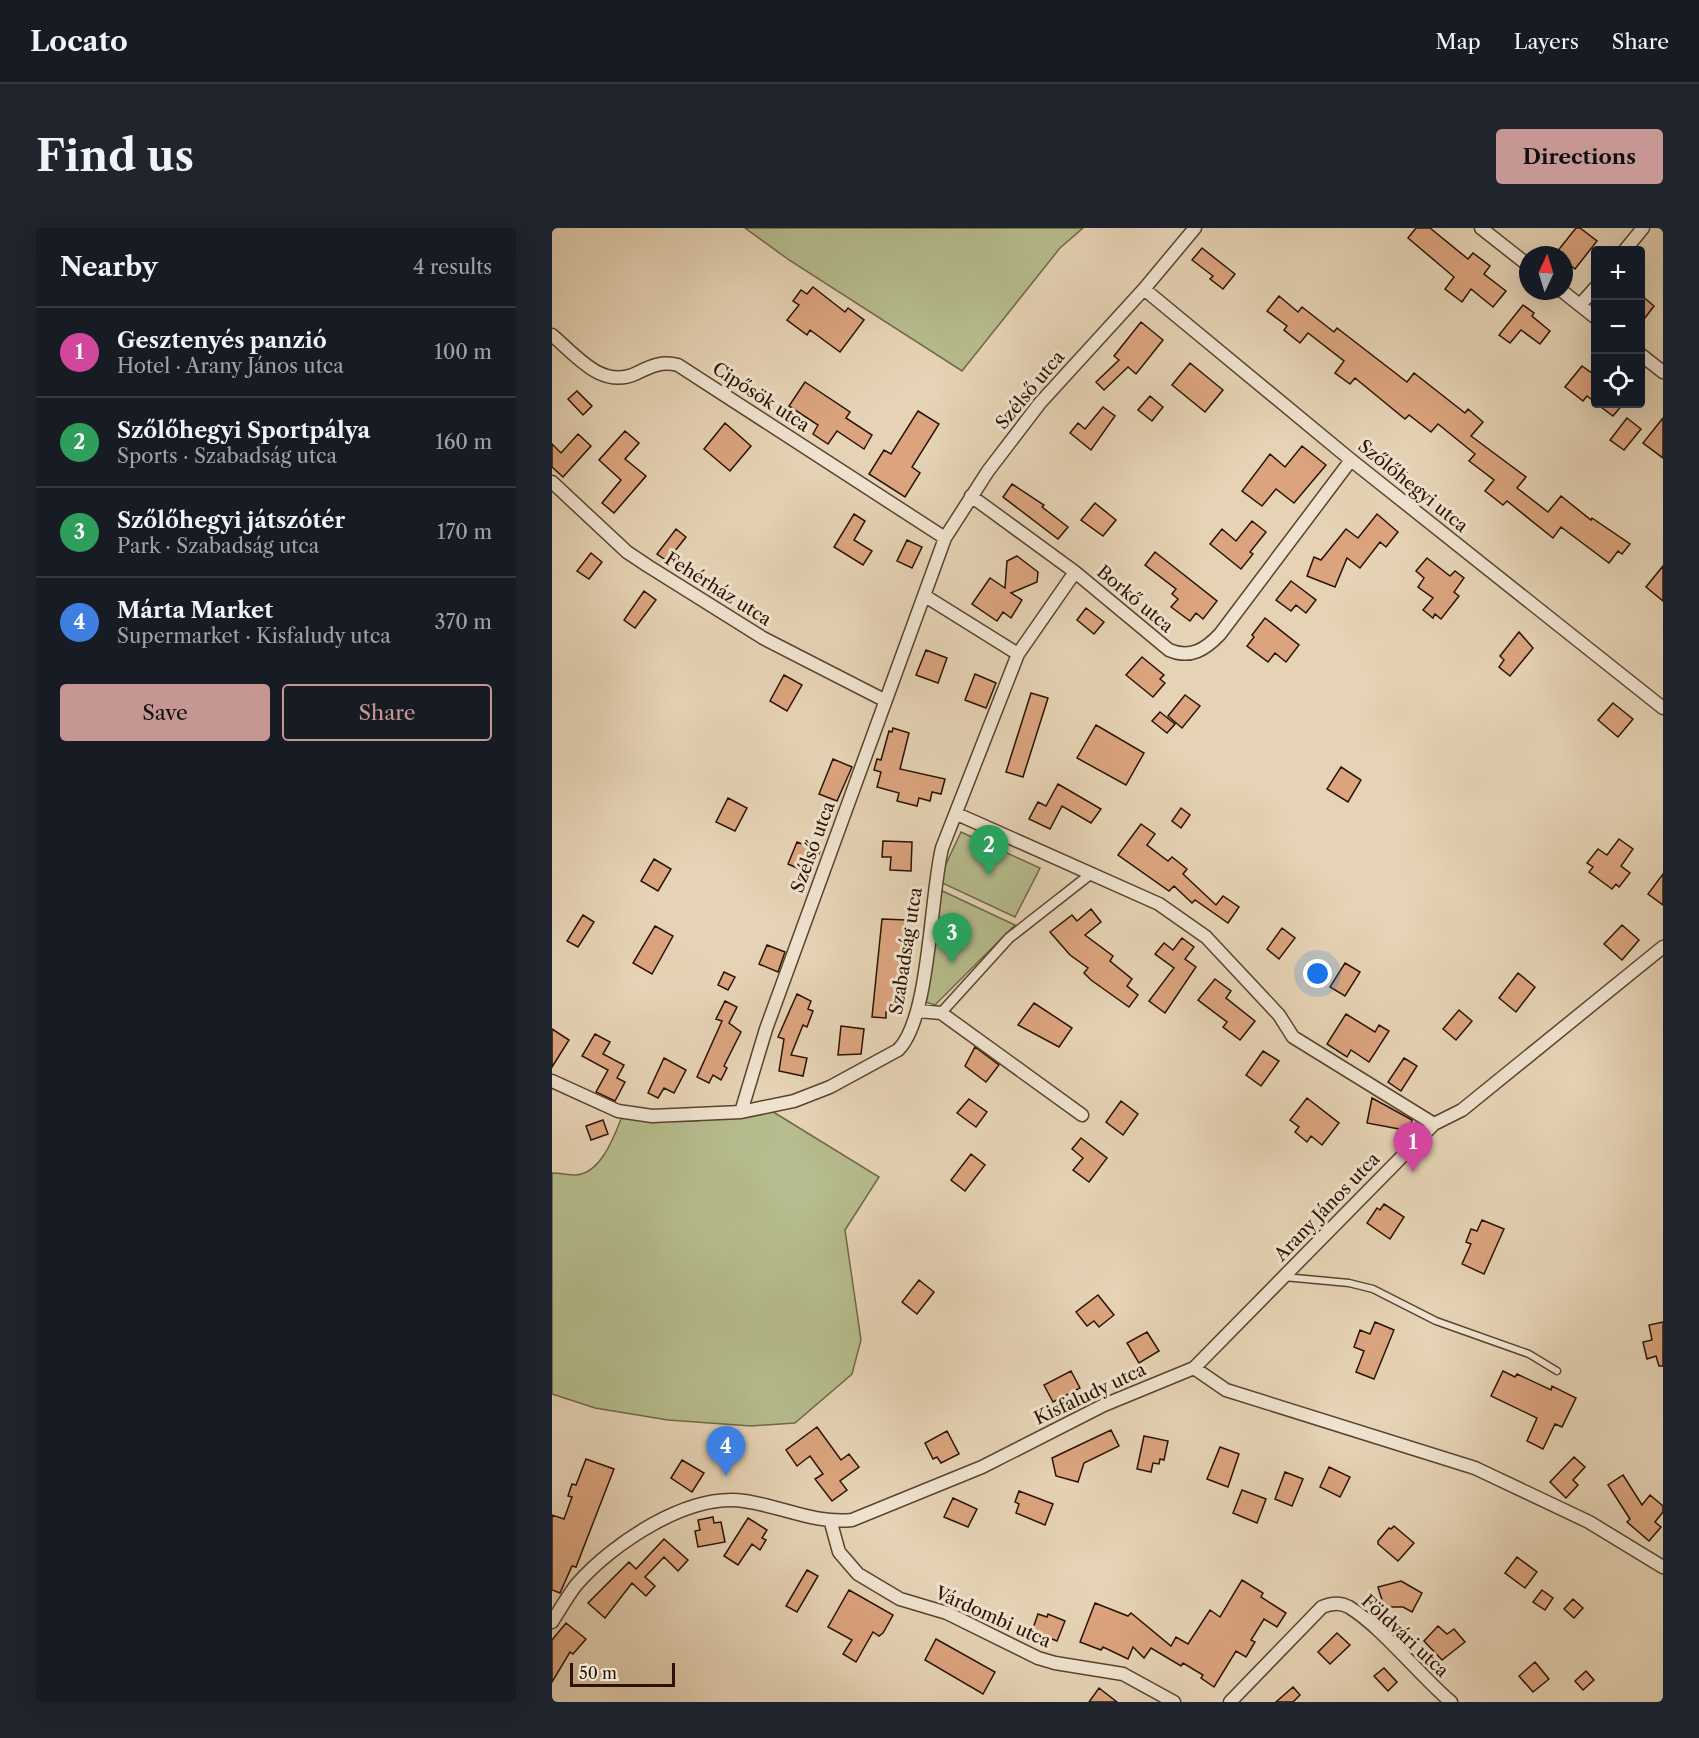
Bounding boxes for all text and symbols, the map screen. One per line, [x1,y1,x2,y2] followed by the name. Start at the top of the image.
[30,24,128,58] text: Locato
[1436,29,1481,54] text: Map
[1514,29,1579,54] text: Layers
[1612,29,1669,54] text: Share
[1496,129,1663,184] button: Directions
[36,130,194,182] text: Find us
[1519,246,1573,300] north arrow
[1591,246,1645,408] map controls
[1591,246,1645,300] button: +
[60,251,158,283] text: Nearby
[413,255,492,279] text: 4 results
[1591,300,1645,354] button: −
[117,327,327,354] text: Gesztenyés panzió
[75,340,84,364] text: 1
[434,340,492,364] text: 100 m
[991,346,1069,434] street label: Szélső utca
[117,354,344,378] text: Hotel · Arany János utca
[1591,354,1645,408] button: locate
[708,357,814,437] street label: Cipősök utca
[117,417,370,444] text: Szőlőhegyi Sportpálya
[74,430,85,454] text: 2
[435,430,492,454] text: 160 m
[1354,435,1473,537] street label: Szőlőhegyi utca
[117,444,337,468] text: Sports · Szabadság utca
[117,507,345,534] text: Szőlőhegyi játszótér
[74,520,85,544] text: 3
[437,520,492,544] text: 170 m
[117,534,319,558] text: Park · Szabadság utca
[661,548,776,631] street label: Fehérház utca
[1092,561,1178,638] street label: Borkő utca
[117,597,273,624] text: Márta Market
[74,610,85,634] text: 4
[435,610,492,634] text: 370 m
[117,624,391,648] text: Supermarket · Kisfaludy utca
[60,684,270,741] button: Save
[282,684,492,741] button: Share
[786,798,840,896] street label: Szélső utca
[970,826,1008,875] pin: 2
[885,885,927,1016] street label: Szabadság utca
[932,914,972,963] pin: 3
[1303,959,1332,988] your location
[1394,1122,1432,1172] pin: 1
[1269,1148,1385,1267] street label: Arany János utca
[1030,1358,1150,1430] street label: Kisfaludy utca
[706,1426,746,1476] pin: 4
[931,1581,1055,1653] street label: Várdombi utca
[1357,1590,1453,1682] street label: Földvári utca
[570,1660,675,1688] scale bar
[579,1663,617,1683] text: 50 m

